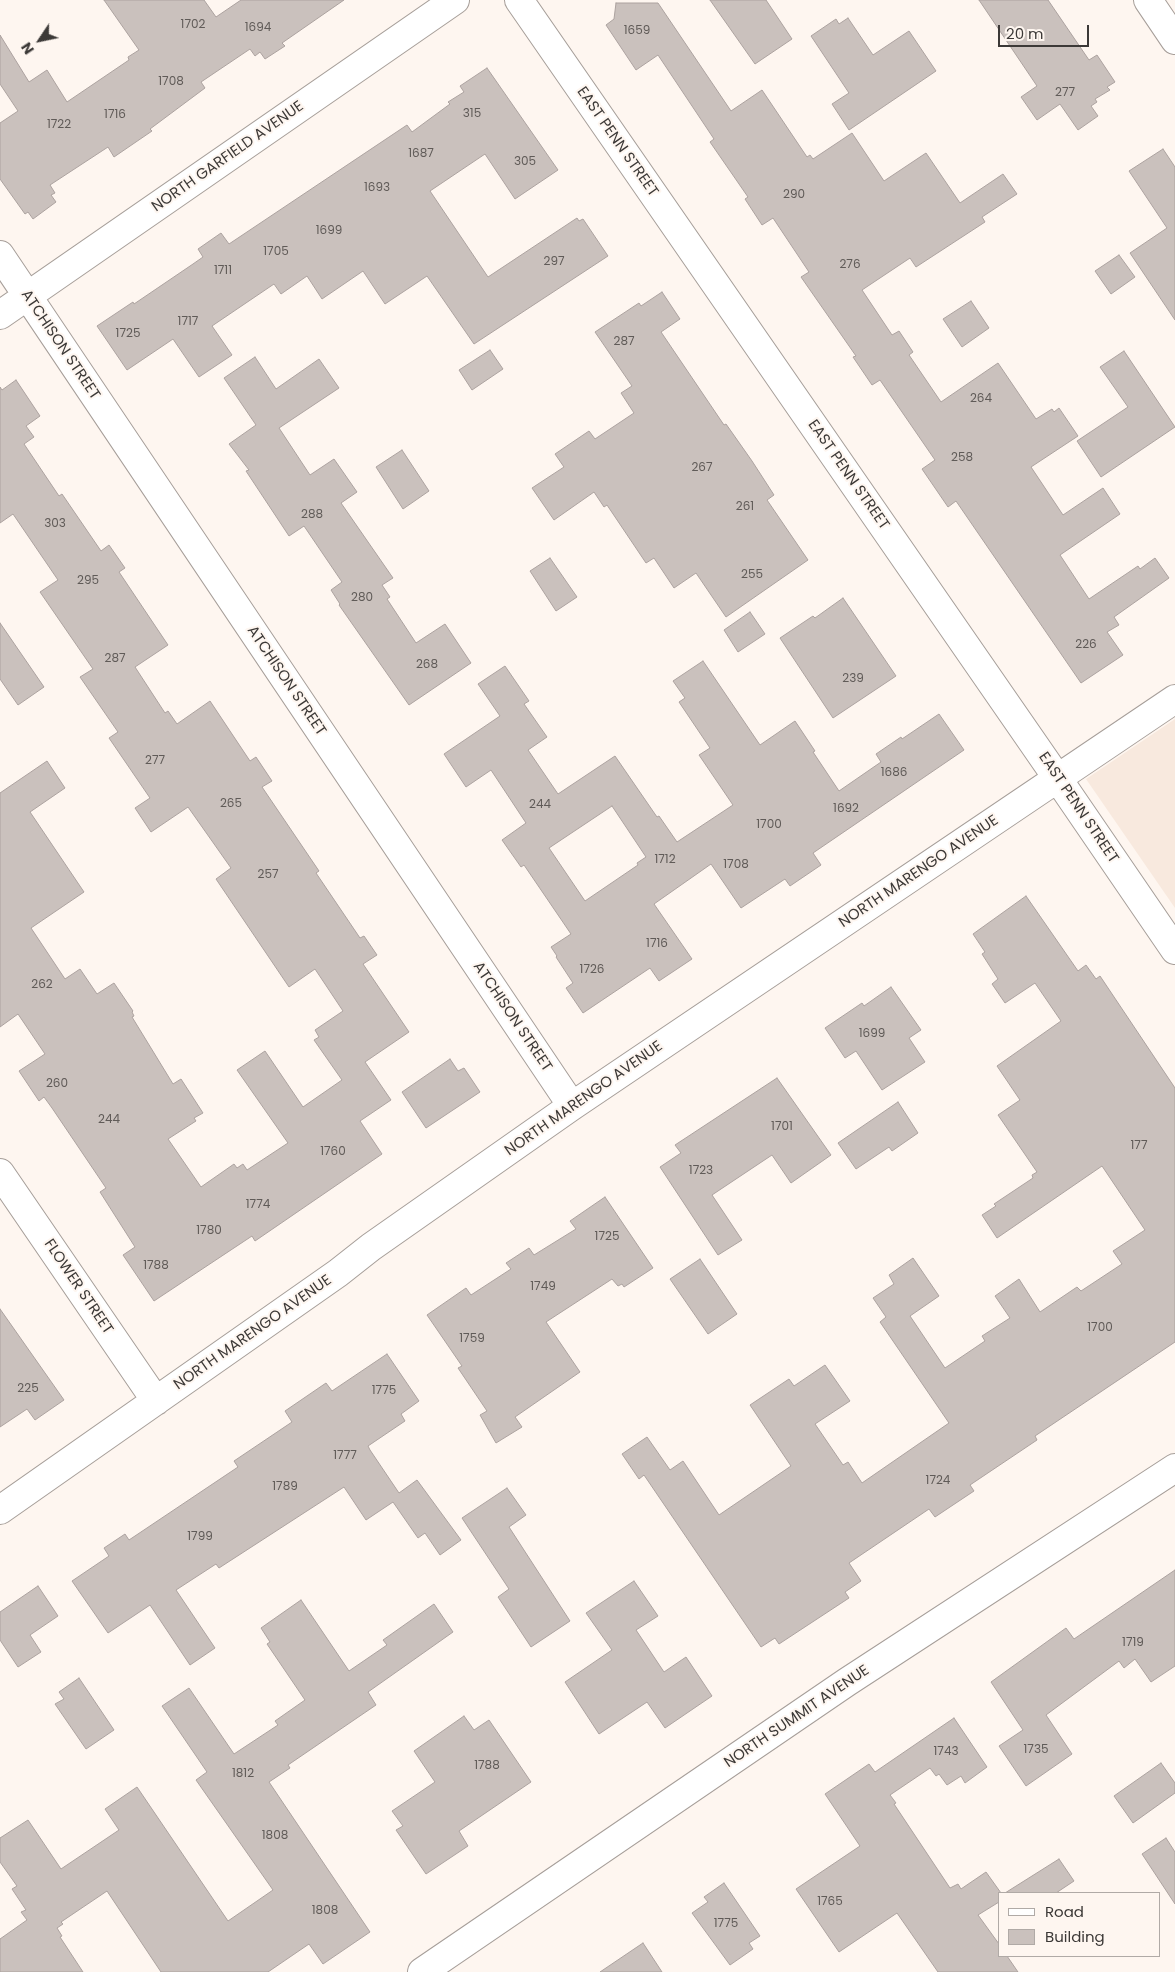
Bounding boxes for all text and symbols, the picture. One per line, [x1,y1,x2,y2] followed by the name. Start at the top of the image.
[15,15,65,65] north arrow
[1000,15,1091,47] scale bar
[181,18,205,32] house number: 1702
[245,21,271,35] house number: 1694
[1006,23,1044,44] text: 20 m
[624,24,650,38] house number: 1659
[16,38,39,58] text: N
[158,75,184,89] house number: 1708
[572,84,662,200] street label: EAST PENN STREET
[1055,86,1075,100] house number: 277
[149,98,307,216] street label: NORTH GARFIELD AVENUE
[463,107,481,121] house number: 315
[104,108,126,122] house number: 1716
[47,118,71,132] house number: 1722
[408,147,434,161] house number: 1687
[514,155,536,169] house number: 305
[364,181,390,195] house number: 1693
[783,188,805,202] house number: 290
[316,224,342,238] house number: 1699
[263,245,289,259] house number: 1705
[543,255,565,269] house number: 297
[839,258,861,272] house number: 276
[214,264,232,278] house number: 1711
[17,287,103,403] street label: ATCHISON STREET
[178,315,198,329] house number: 1717
[116,327,140,341] house number: 1725
[613,335,635,349] house number: 287
[970,392,992,406] house number: 264
[803,417,893,533] street label: EAST PENN STREET
[951,451,973,465] house number: 258
[691,461,713,475] house number: 267
[736,500,754,514] house number: 261
[301,508,323,522] house number: 288
[44,517,66,531] house number: 303
[741,568,763,582] house number: 255
[77,574,99,588] house number: 295
[351,591,373,605] house number: 280
[243,623,329,739] street label: ATCHISON STREET
[1075,638,1097,652] house number: 226
[104,652,126,666] house number: 287
[416,658,438,672] house number: 268
[842,672,864,686] house number: 239
[1034,749,1122,867] street label: EAST PENN STREET
[145,754,165,768] house number: 277
[881,766,907,780] house number: 1686
[220,797,242,811] house number: 265
[529,798,551,812] house number: 244
[833,802,859,816] house number: 1692
[836,812,1002,932] street label: NORTH MARENGO AVENUE
[756,818,782,832] house number: 1700
[654,853,676,867] house number: 1712
[723,858,749,872] house number: 1708
[258,868,278,882] house number: 257
[646,937,668,951] house number: 1716
[469,959,555,1075] street label: ATCHISON STREET
[580,963,604,977] house number: 1726
[31,978,53,992] house number: 262
[859,1027,885,1041] house number: 1699
[502,1038,666,1160] street label: NORTH MARENGO AVENUE
[46,1077,68,1091] house number: 260
[98,1113,120,1127] house number: 244
[771,1120,793,1134] house number: 1701
[1131,1139,1147,1153] house number: 177
[320,1145,346,1159] house number: 1760
[689,1164,713,1178] house number: 1723
[246,1198,270,1212] house number: 1774
[196,1224,222,1238] house number: 1780
[595,1230,619,1244] house number: 1725
[40,1236,116,1338] street label: FLOWER STREET
[143,1259,169,1273] house number: 1788
[171,1272,335,1394] street label: NORTH MARENGO AVENUE
[530,1280,556,1294] house number: 1749
[1087,1321,1113,1335] house number: 1700
[459,1332,485,1346] house number: 1759
[17,1382,39,1396] house number: 225
[372,1384,396,1398] house number: 1775
[333,1449,357,1463] house number: 1777
[926,1474,950,1488] house number: 1724
[272,1480,298,1494] house number: 1789
[187,1530,213,1544] house number: 1799
[1122,1636,1144,1650] house number: 1719
[721,1662,873,1772] street label: NORTH SUMMIT AVENUE
[1024,1743,1048,1757] house number: 1735
[933,1745,959,1759] house number: 1743
[474,1759,500,1773] house number: 1788
[232,1767,254,1781] house number: 1812
[262,1829,288,1843] house number: 1808
[998,1892,1160,1957] legend
[817,1895,843,1909] house number: 1765
[1045,1901,1084,1922] text: Road
[312,1904,338,1918] house number: 1808
[714,1917,738,1931] house number: 1775
[1045,1926,1105,1947] text: Building

